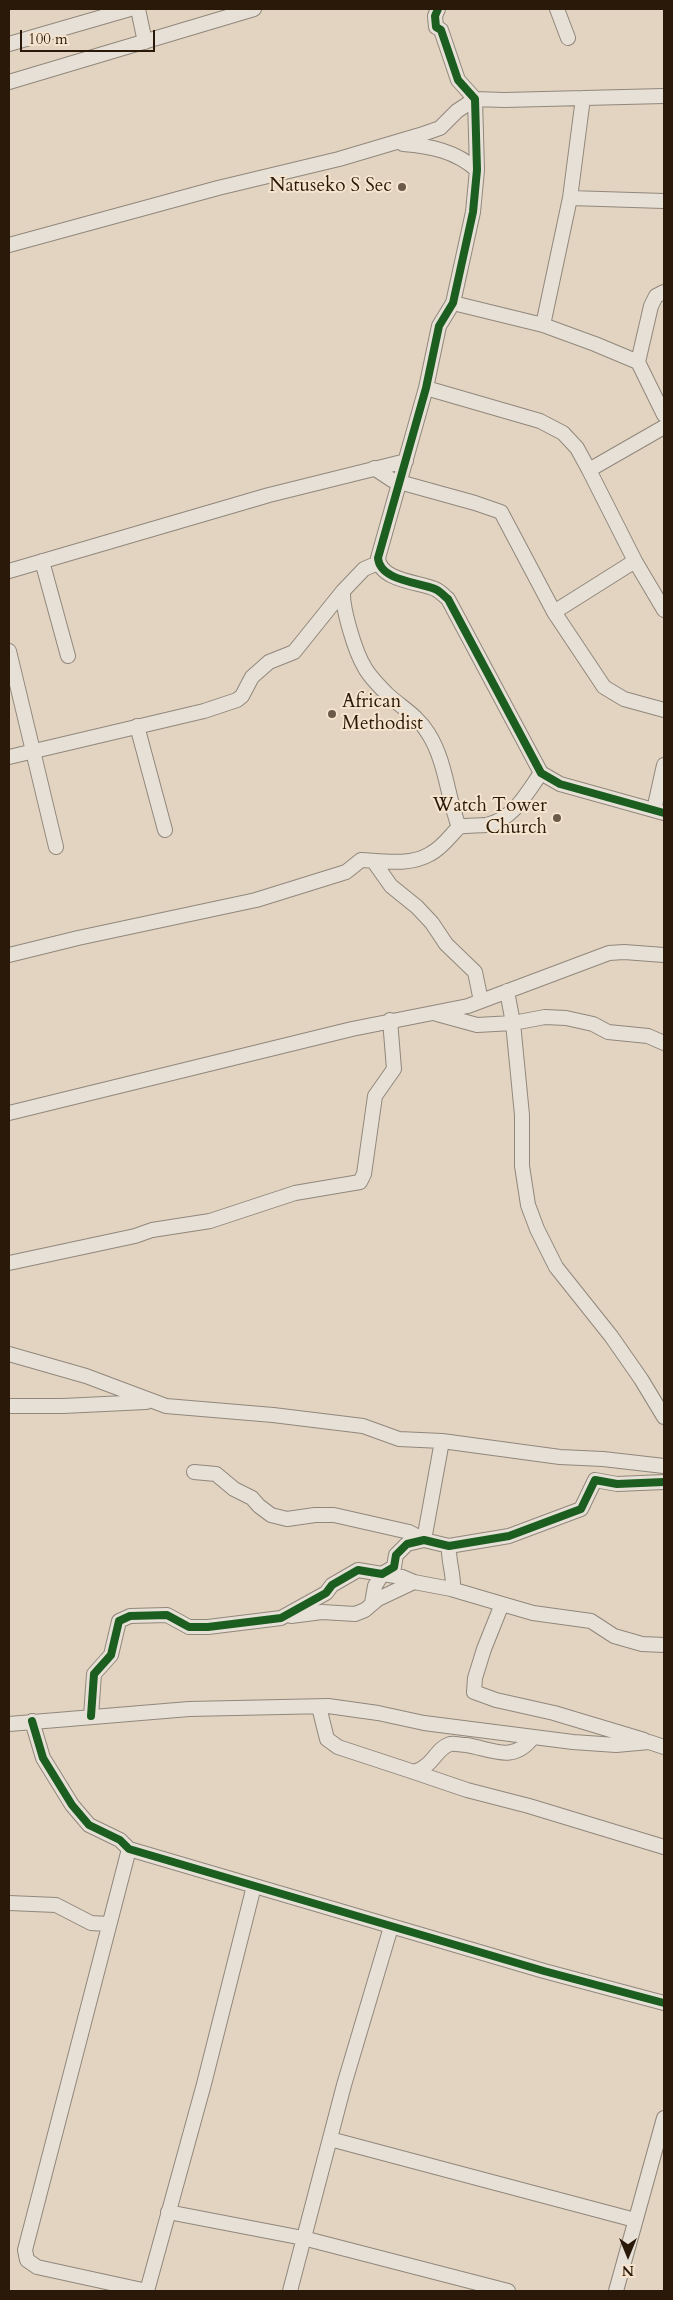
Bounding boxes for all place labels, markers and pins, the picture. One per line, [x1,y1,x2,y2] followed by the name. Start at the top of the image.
[269,176,392,198] place label: Natuseko S Sec
[396,181,408,193] marker: Natuseko S Sec
[342,692,423,736] place label: African Methodist
[326,708,338,720] marker: African Methodist
[433,796,547,840] place label: Watch Tower Church
[551,812,563,824] marker: Watch Tower Church

